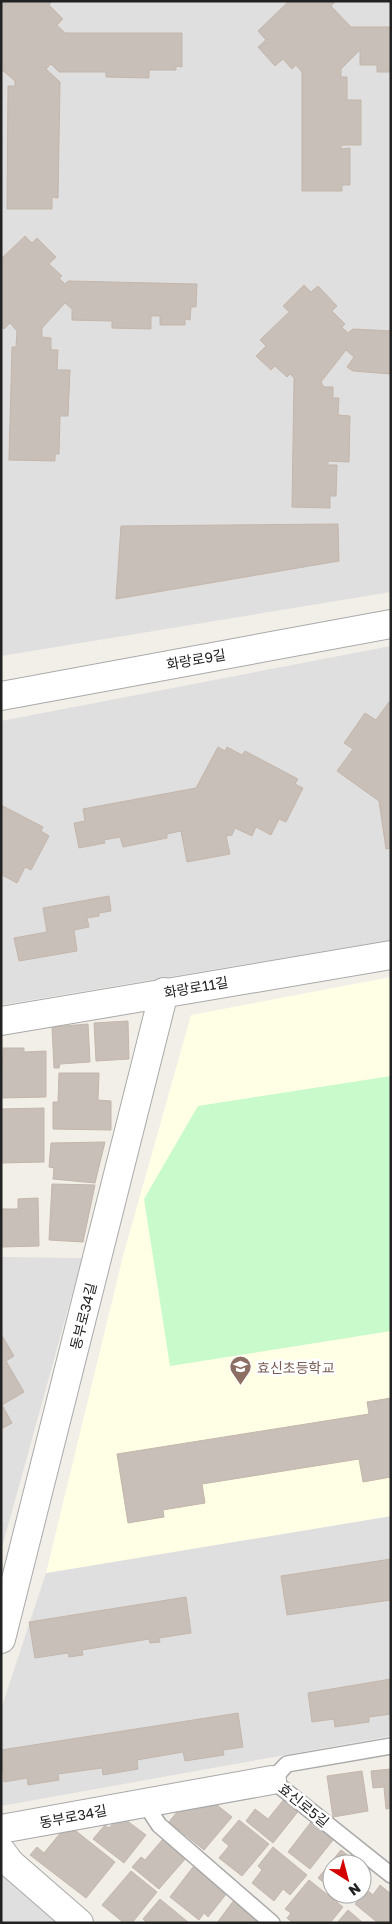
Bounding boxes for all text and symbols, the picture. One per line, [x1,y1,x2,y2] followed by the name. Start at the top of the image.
[165,645,227,673] street label: 화랑로9길
[162,973,230,1001] street label: 화랑로11길
[66,1281,100,1351] street label: 동부로34길
[229,1355,253,1386] school or university icon: 효신초등학교
[257,1359,334,1376] place label: 효신초등학교
[275,1780,333,1830] street label: 효신로5길
[38,1801,108,1831] street label: 동부로34길
[322,1854,372,1904] north arrow
[346,1880,364,1900] text: N

